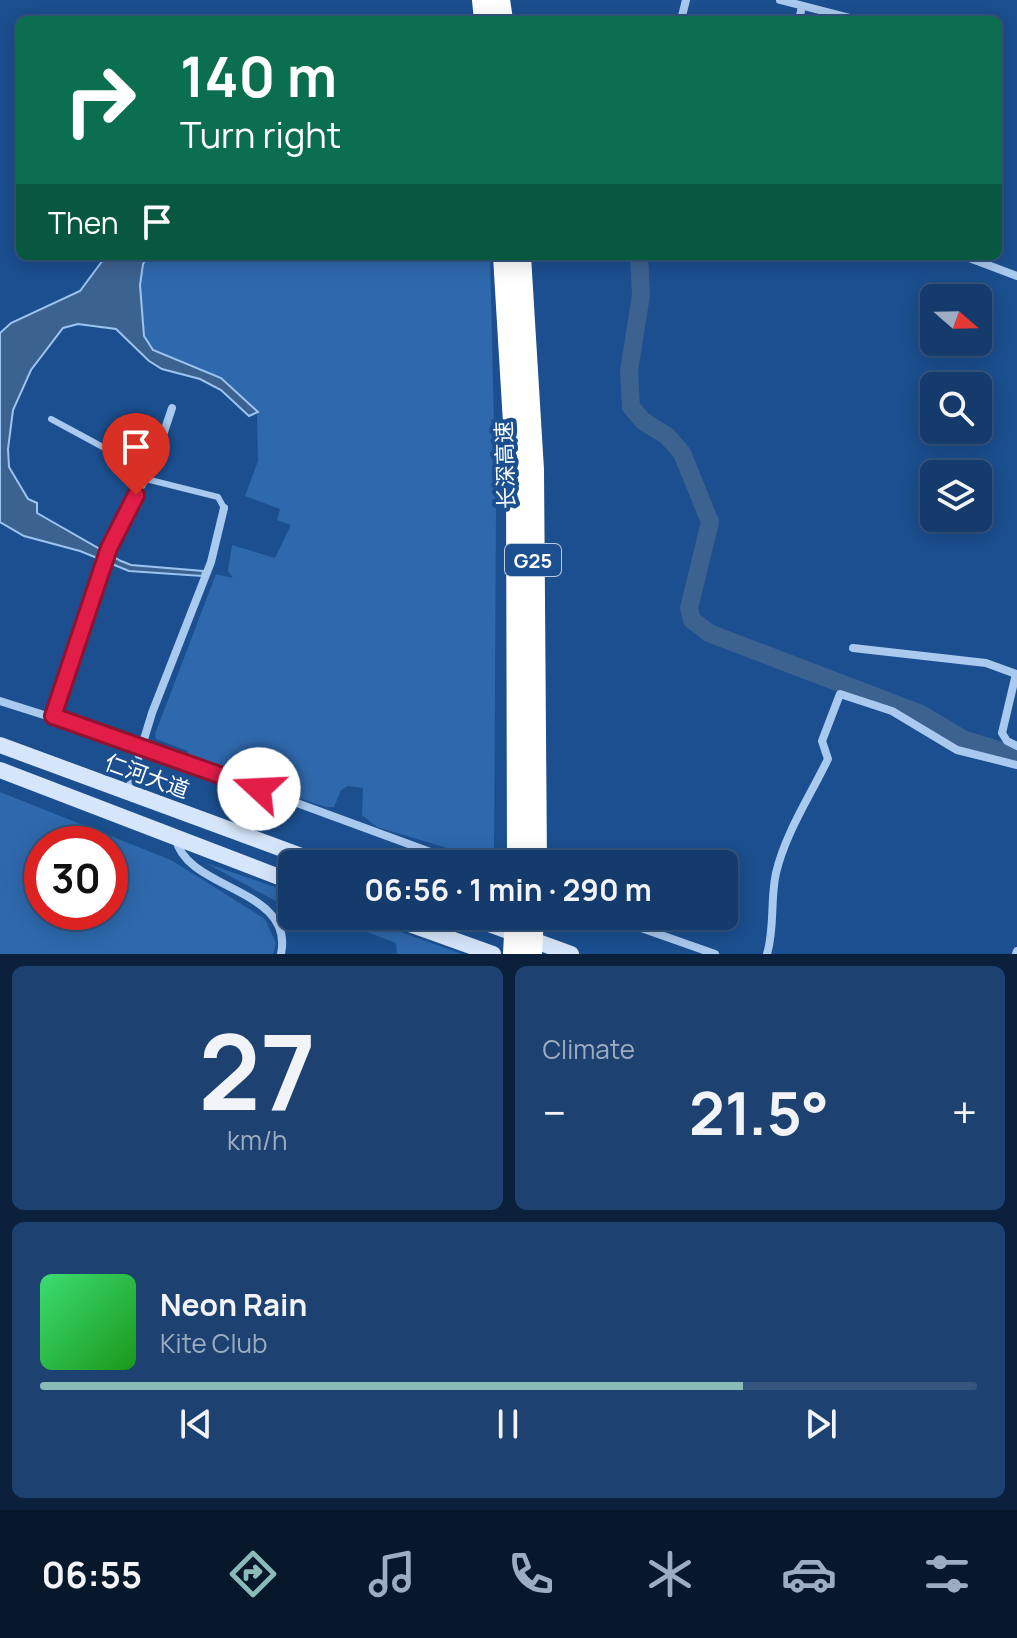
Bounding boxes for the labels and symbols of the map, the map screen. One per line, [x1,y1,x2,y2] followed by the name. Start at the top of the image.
[920,284,992,356] north arrow
[102,413,170,495] pin
[488,420,522,510] street label: 长深高速
[505,544,561,576] road number: G25
[101,747,193,805] street label: 仁河大道
[217,747,301,831] position arrow
[24,826,128,930] speed limit sign: 30

